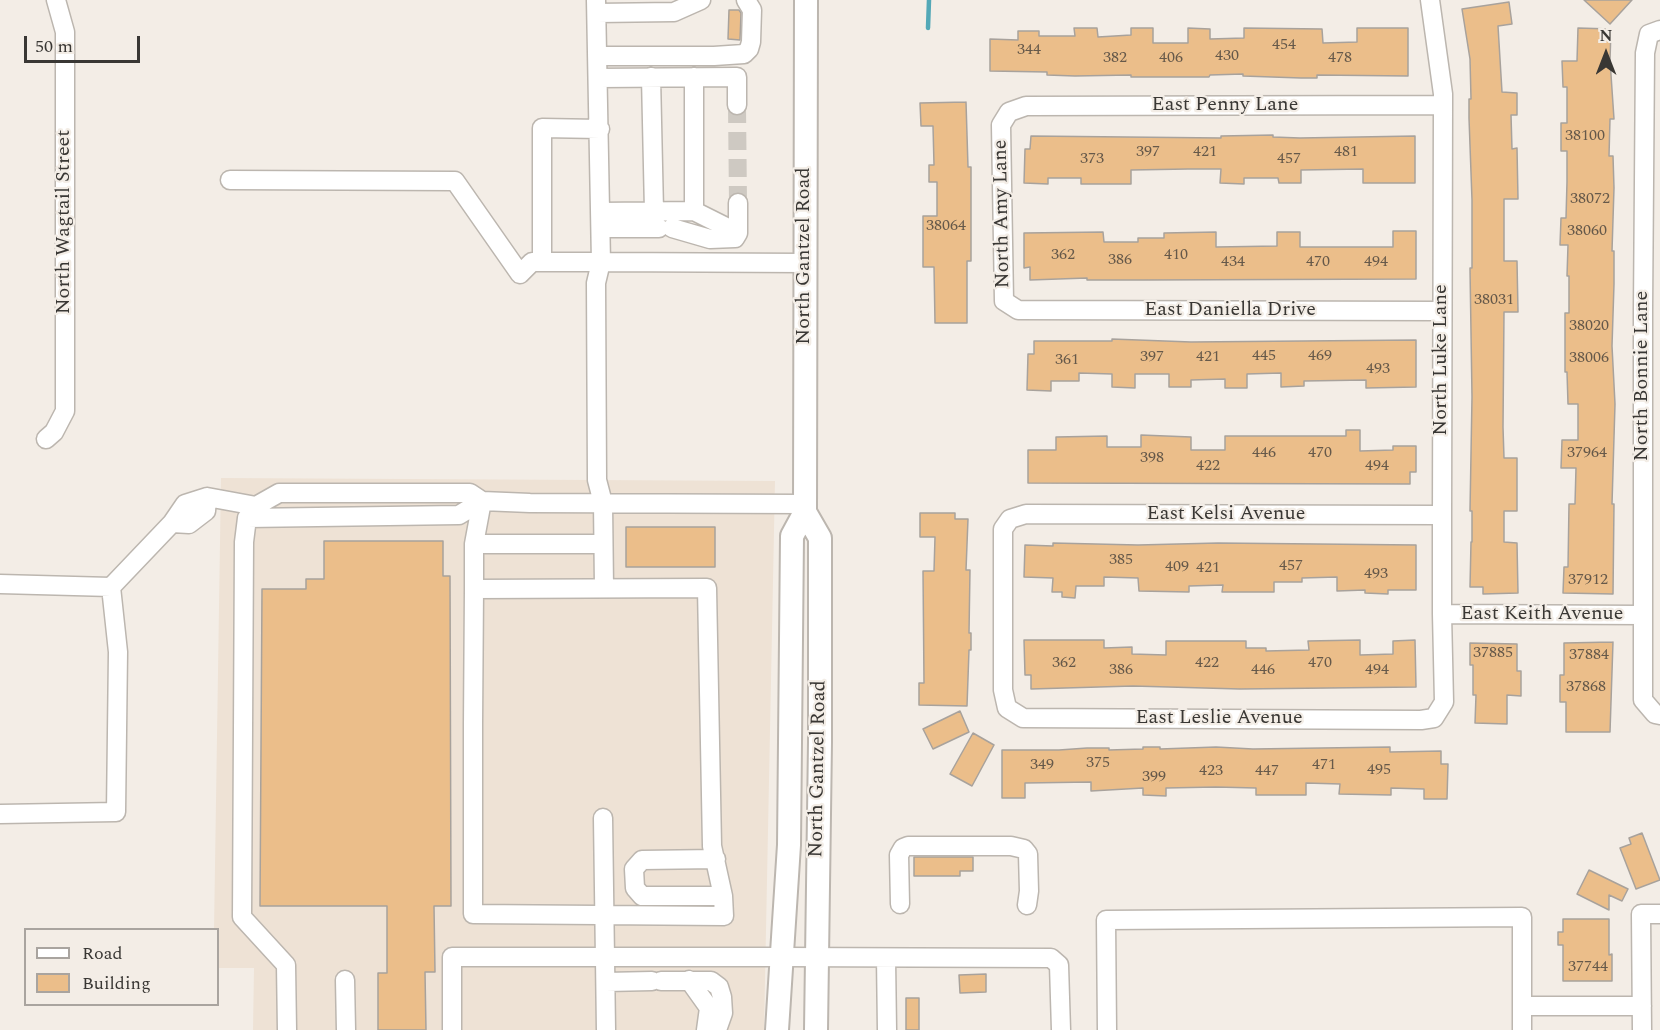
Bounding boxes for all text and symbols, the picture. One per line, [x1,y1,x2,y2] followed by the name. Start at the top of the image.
[27,24,142,62] scale bar
[1576,24,1636,84] north arrow
[1599,24,1613,48] text: N
[35,33,73,60] text: 50 m
[1272,36,1296,56] house number: 454
[1017,41,1041,61] house number: 344
[1215,47,1239,67] house number: 430
[1103,49,1127,69] house number: 382
[1159,49,1183,69] house number: 406
[1328,49,1352,69] house number: 478
[1152,94,1298,118] street label: East Penny Lane
[1565,127,1605,147] house number: 38100
[53,130,77,314] street label: North Wagtail Street
[990,139,1016,289] street label: North Amy Lane
[1136,143,1160,163] house number: 397
[1193,143,1217,163] house number: 421
[1334,143,1358,163] house number: 481
[1080,150,1104,170] house number: 373
[1277,150,1301,170] house number: 457
[793,167,817,345] street label: North Gantzel Road
[1570,190,1610,210] house number: 38072
[926,217,966,237] house number: 38064
[1567,222,1607,242] house number: 38060
[1051,246,1075,266] house number: 362
[1164,246,1188,266] house number: 410
[1108,251,1132,271] house number: 386
[1221,253,1245,273] house number: 434
[1306,253,1330,273] house number: 470
[1364,253,1388,273] house number: 494
[1430,284,1454,436] street label: North Luke Lane
[1474,291,1514,311] house number: 38031
[1631,291,1655,461] street label: North Bonnie Lane
[1144,299,1316,323] street label: East Daniella Drive
[1569,317,1609,337] house number: 38020
[1252,347,1276,367] house number: 445
[1308,347,1332,367] house number: 469
[1140,348,1164,368] house number: 397
[1196,348,1220,368] house number: 421
[1569,349,1609,369] house number: 38006
[1055,351,1079,371] house number: 361
[1366,360,1390,380] house number: 493
[1252,444,1276,464] house number: 446
[1308,444,1332,464] house number: 470
[1567,444,1607,464] house number: 37964
[1140,449,1164,469] house number: 398
[1196,457,1220,477] house number: 422
[1365,457,1389,477] house number: 494
[1147,503,1305,527] street label: East Kelsi Avenue
[1109,551,1133,571] house number: 385
[1279,557,1303,577] house number: 457
[1165,558,1189,578] house number: 409
[1196,559,1220,579] house number: 421
[1364,565,1388,585] house number: 493
[1568,571,1608,591] house number: 37912
[1461,603,1623,627] street label: East Keith Avenue
[1473,644,1513,664] house number: 37885
[1569,646,1609,666] house number: 37884
[1052,654,1076,674] house number: 362
[1195,654,1219,674] house number: 422
[1308,654,1332,674] house number: 470
[1109,661,1133,681] house number: 386
[1251,661,1275,681] house number: 446
[1365,661,1389,681] house number: 494
[1566,678,1606,698] house number: 37868
[805,680,833,858] street label: North Gantzel Road
[1135,707,1303,731] street label: East Leslie Avenue
[1086,754,1110,774] house number: 375
[1030,756,1054,776] house number: 349
[1312,756,1336,776] house number: 471
[1367,761,1391,781] house number: 495
[1199,762,1223,782] house number: 423
[1255,762,1279,782] house number: 447
[1142,768,1166,788] house number: 399
[24,928,219,1006] legend
[82,940,123,967] text: Road
[1568,958,1608,978] house number: 37744
[82,970,151,997] text: Building

